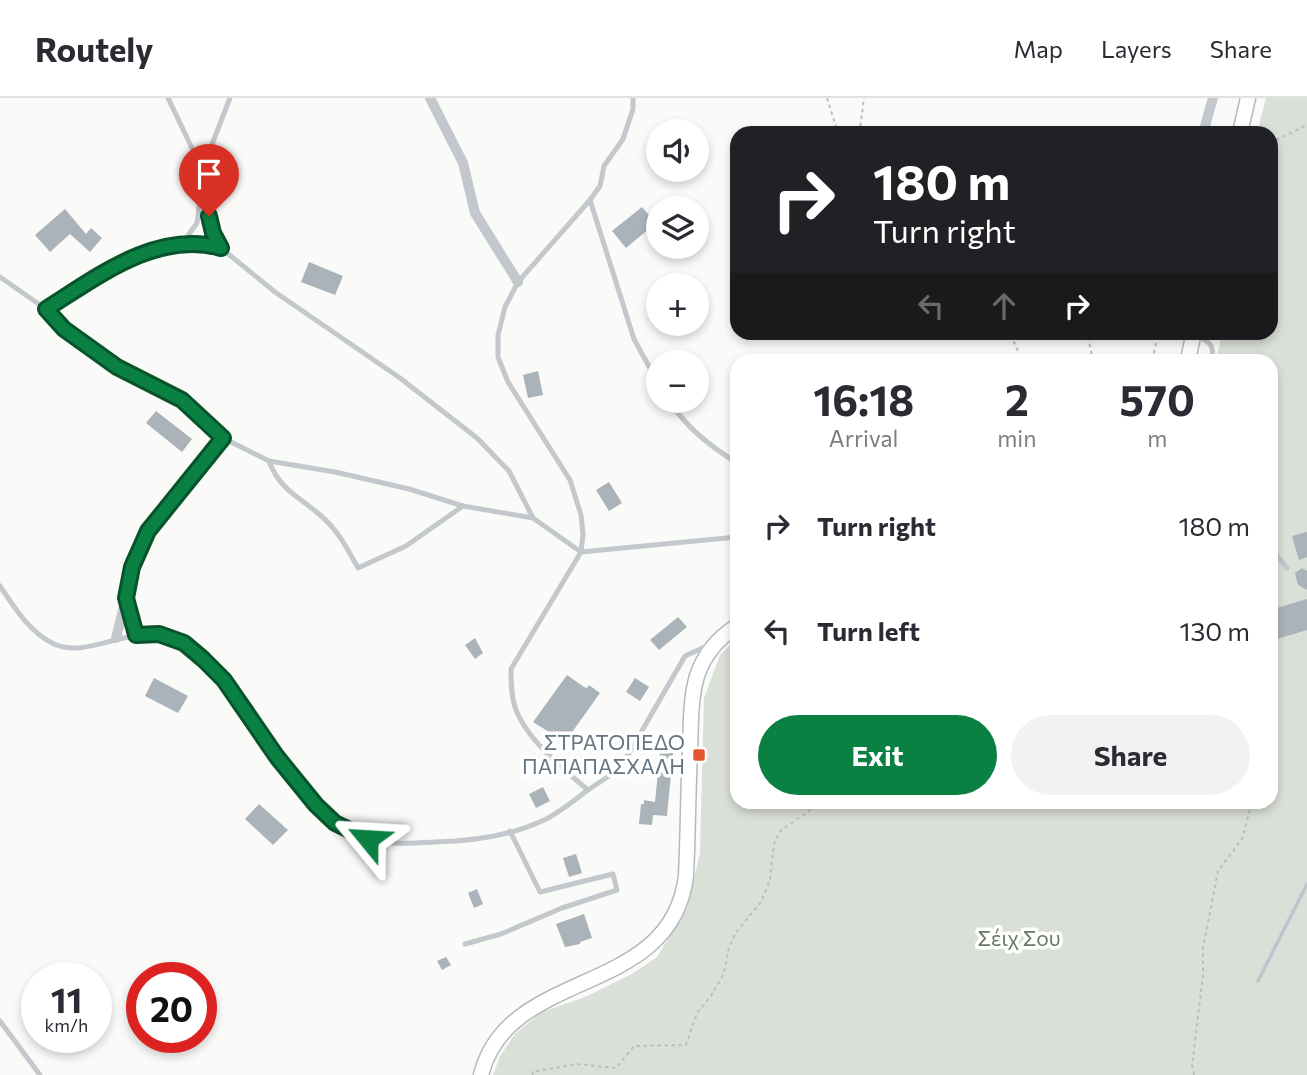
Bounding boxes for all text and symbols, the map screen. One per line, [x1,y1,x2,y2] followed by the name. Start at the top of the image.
[35,28,153,69] text: Routely
[1014,34,1063,63] text: Map
[1101,34,1172,63] text: Layers
[1210,34,1272,63] text: Share
[646,119,709,413] map controls
[646,119,709,182] button: sound
[179,144,239,216] pin
[873,150,1010,210] text: 180 m
[758,154,849,245] icon: right
[190,155,228,193] icon: arrive
[646,196,709,259] button: layers
[873,210,1016,250] text: Turn right
[646,273,709,336] button: +
[912,287,950,325] icon: left
[985,287,1023,325] icon: ahead
[1058,287,1096,325] icon: right
[646,350,709,413] button: −
[813,373,914,425] text: 16:18
[1005,373,1029,425] text: 2
[1120,373,1195,425] text: 570
[829,424,898,452] text: Arrival
[997,424,1036,452] text: min
[1147,424,1167,452] text: m
[758,507,796,545] icon: right
[817,510,936,541] text: Turn right
[1178,510,1250,541] text: 180 m
[758,612,796,650] icon: left
[817,615,920,646] text: Turn left
[1179,615,1250,646] text: 130 m
[758,715,997,795] button: Exit
[1011,715,1250,795] button: Share
[522,729,685,778] place label: ΣΤΡΑΤΟΠΕΔΟ ΠΑΠΑΠΑΣΧΑΛΗ
[691,747,707,763] marker: ΣΤΡΑΤΟΠΕΔΟ ΠΑΠΑΠΑΣΧΑΛΗ
[331,802,405,876] position arrow
[978,925,1060,950] park label: Σέιχ Σου
[126,962,217,1053] speed limit sign: 20
[51,977,82,1020] text: 11
[45,1014,88,1036] text: km/h

